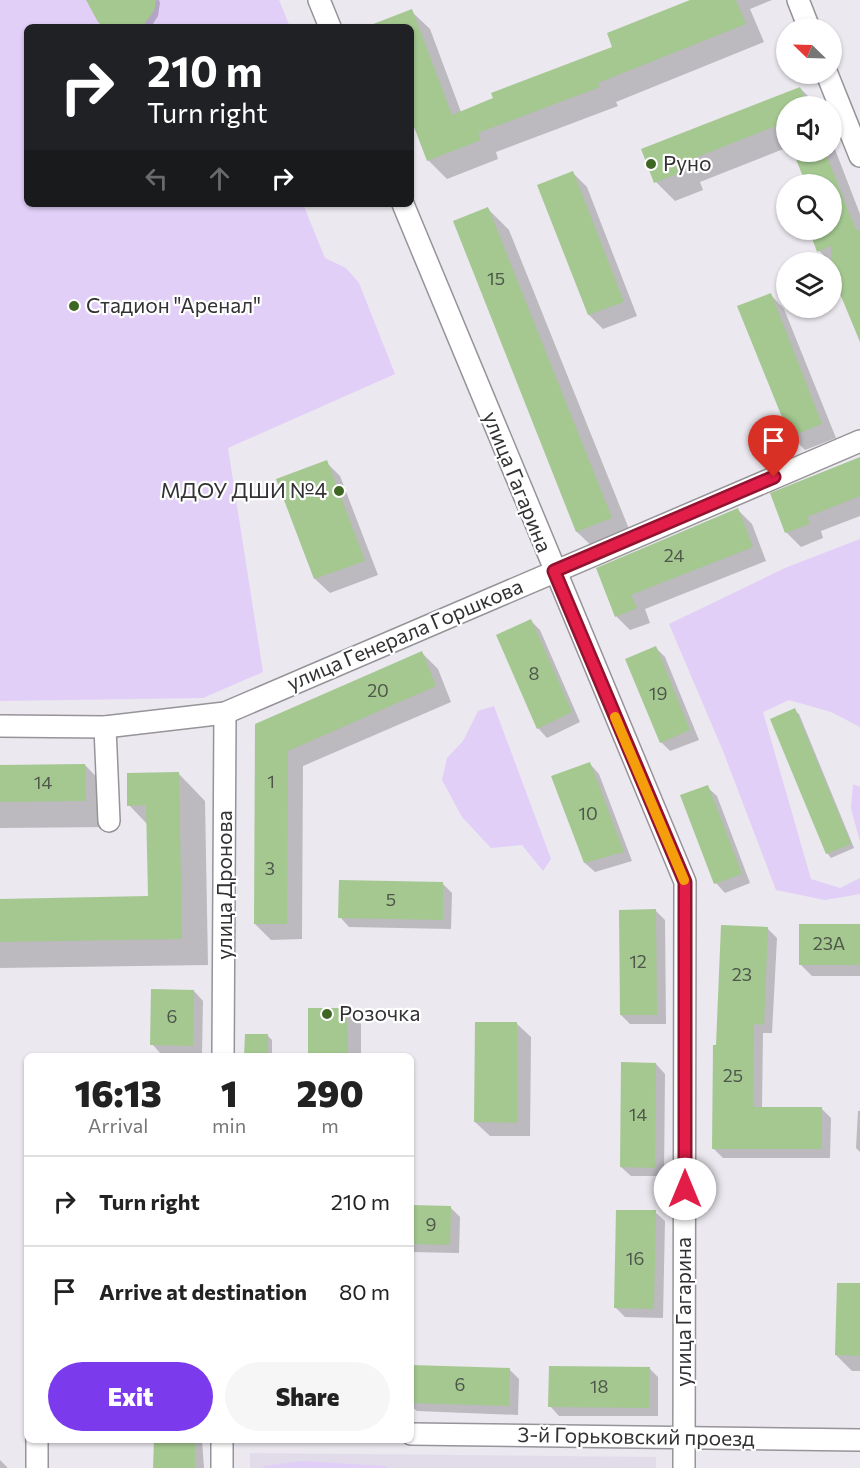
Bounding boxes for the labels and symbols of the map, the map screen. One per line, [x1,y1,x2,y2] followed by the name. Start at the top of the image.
[776,18,842,84] north arrow
[663,150,712,175] place label: Руно
[644,157,658,171] marker: Руно
[487,267,505,289] house number: 15
[86,292,261,317] place label: Стадион "Аренал"
[67,299,81,313] marker: Стадион "Аренал"
[479,407,558,556] street label: улица Гагарина
[748,415,799,477] pin
[161,477,327,502] place label: МДОУ ДШИ №4
[332,484,346,498] marker: МДОУ ДШИ №4
[664,544,684,566] house number: 24
[283,573,526,695] street label: улица Генерала Горшкова
[529,662,540,684] house number: 8
[367,679,389,701] house number: 20
[649,682,667,704] house number: 19
[267,770,275,792] house number: 1
[34,771,52,793] house number: 14
[578,802,598,824] house number: 10
[211,810,236,960] street label: улица Дронова
[265,857,275,879] house number: 3
[386,888,396,910] house number: 5
[813,932,845,954] house number: 23А
[629,950,647,972] house number: 12
[732,963,752,985] house number: 23
[339,1000,420,1025] place label: Розочка
[167,1005,177,1027] house number: 6
[320,1007,334,1021] marker: Розочка
[723,1064,743,1086] house number: 25
[629,1103,647,1125] house number: 14
[653,1157,717,1221] position arrow
[426,1213,436,1235] house number: 9
[670,1237,695,1387] street label: улица Гагарина
[626,1247,644,1269] house number: 16
[455,1373,465,1395] house number: 6
[590,1375,608,1397] house number: 18
[517,1421,755,1450] street label: 3-й Горьковский проезд

